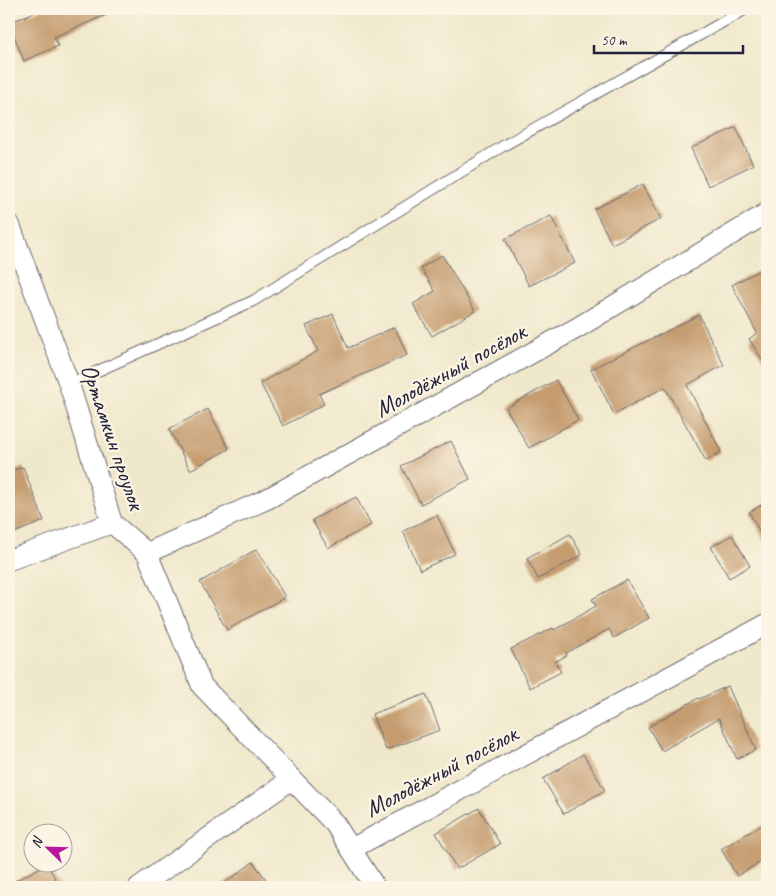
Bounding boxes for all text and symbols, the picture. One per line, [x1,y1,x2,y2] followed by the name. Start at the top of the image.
[594,22,742,54] scale bar
[601,31,628,50] text: 50 m
[369,315,533,424] street label: Молодёжный посёлок
[74,360,153,516] street label: Ортамкин проулок
[360,717,524,824] street label: Молодёжный посёлок
[22,824,72,874] north arrow
[27,834,47,850] text: N

